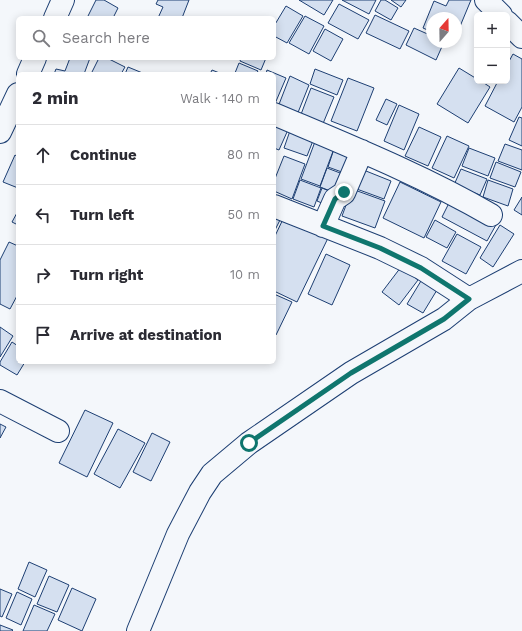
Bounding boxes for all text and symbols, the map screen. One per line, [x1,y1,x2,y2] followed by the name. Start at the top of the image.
[426,12,462,48] north arrow
[474,12,510,84] map controls
[474,12,510,48] button: +
[16,16,276,60] search box
[30,27,52,49] icon: search
[62,29,150,47] text: Search here
[474,48,510,84] button: −
[32,88,78,108] text: 2 min
[180,91,260,106] text: Walk · 140 m
[32,144,54,166] icon: ahead
[70,146,137,164] text: Continue
[227,147,260,162] text: 80 m
[335,183,353,201] route end
[32,204,54,226] icon: left
[70,206,134,224] text: Turn left
[228,207,260,222] text: 50 m
[32,264,54,286] icon: right
[70,266,143,284] text: Turn right
[230,267,260,282] text: 10 m
[32,324,54,346] icon: arrive
[70,326,222,344] text: Arrive at destination
[240,434,258,452] route start

